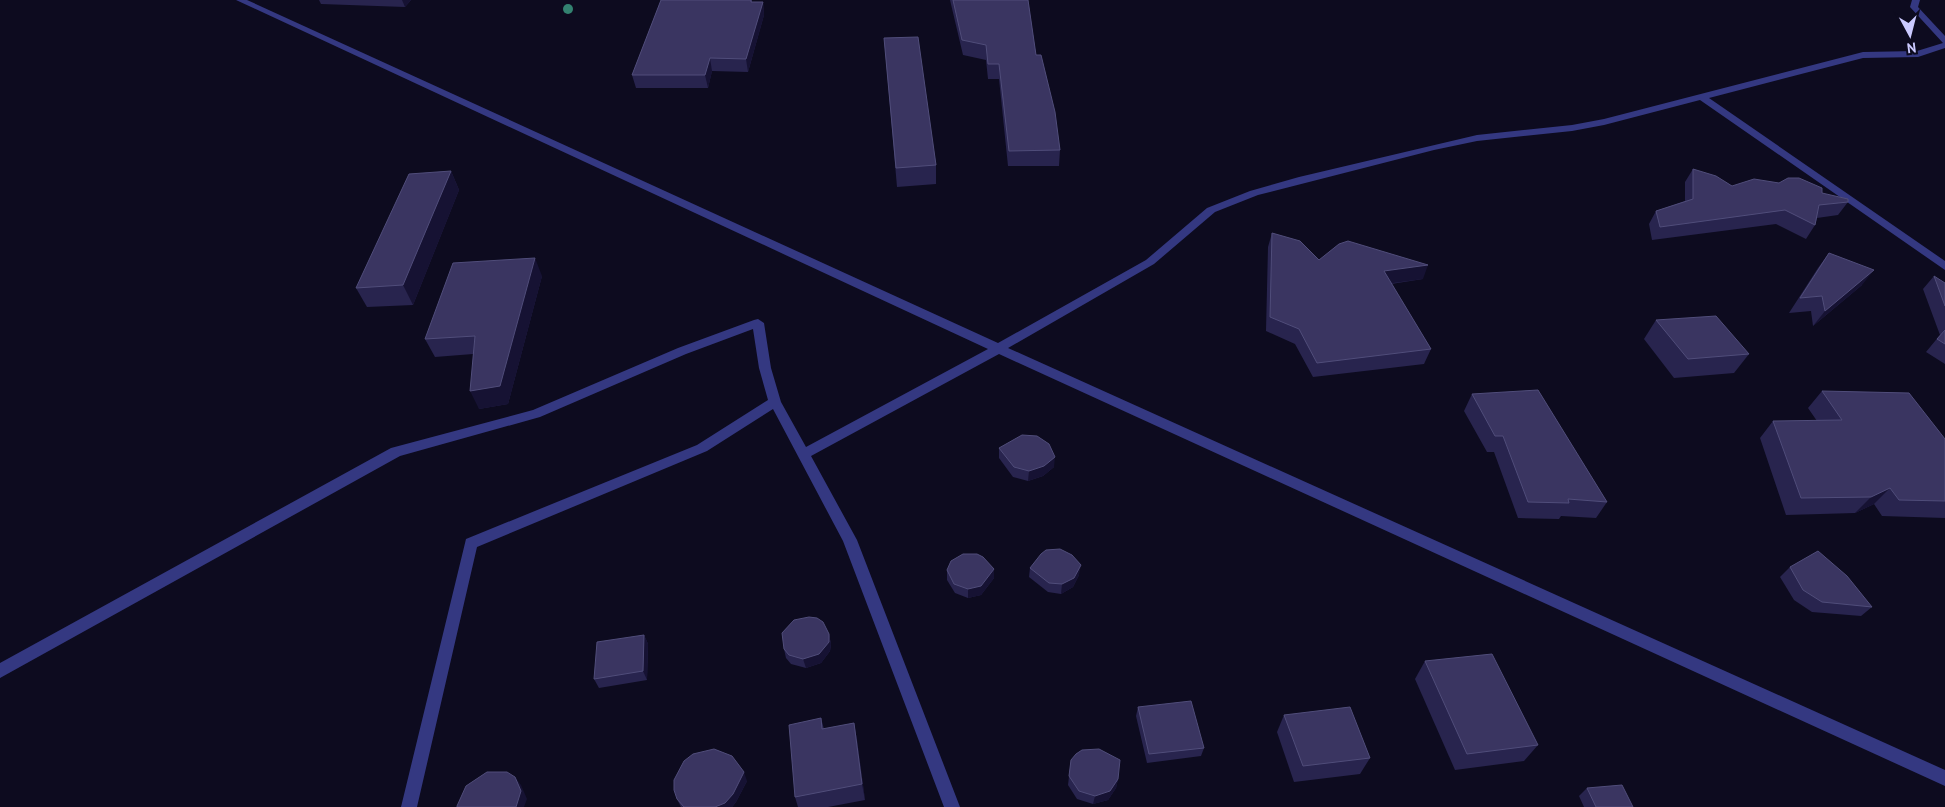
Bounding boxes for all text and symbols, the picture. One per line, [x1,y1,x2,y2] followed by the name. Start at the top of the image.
[1885,10,1935,60] north arrow
[1906,38,1917,57] text: N

